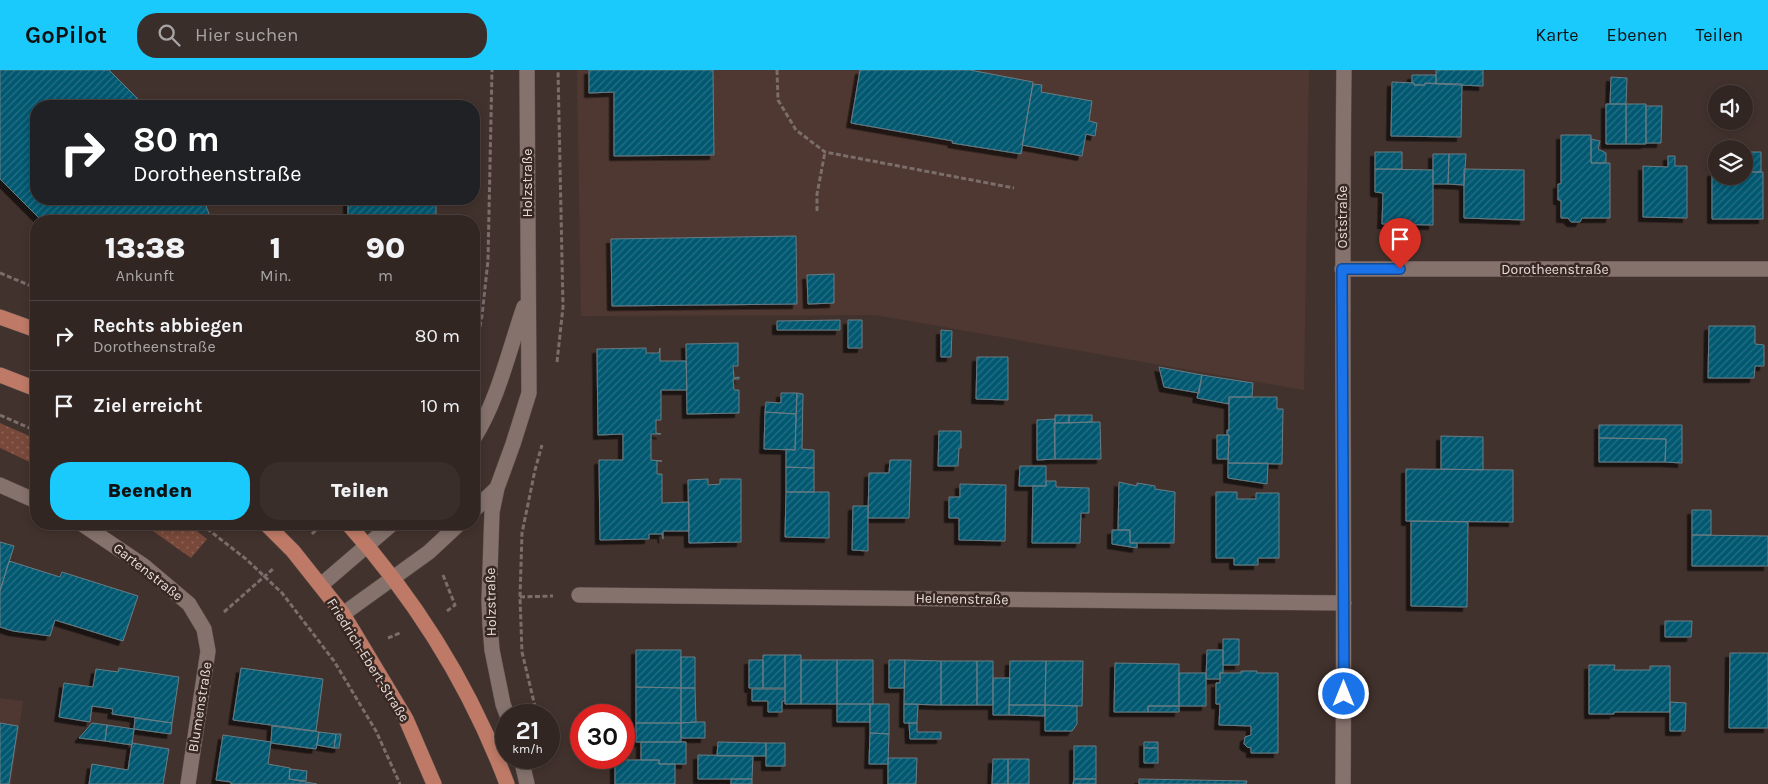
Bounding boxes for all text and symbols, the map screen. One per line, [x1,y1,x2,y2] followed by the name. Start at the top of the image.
[137,13,487,58] search box
[25,21,107,49] text: GoPilot
[155,21,183,49] icon: search
[195,24,298,46] text: Hier suchen
[1535,24,1579,46] text: Karte
[1607,24,1668,46] text: Ebenen
[1696,24,1743,46] text: Teilen
[1708,85,1753,185] map controls
[1708,85,1753,130] button: sound
[133,119,220,160] text: 80 m
[50,120,115,185] icon: right
[1708,140,1753,185] button: layers
[519,149,536,217] street label: Holzstraße
[133,161,302,187] text: Dorotheenstraße
[1334,186,1351,248] street label: Oststraße
[1379,218,1421,269] pin
[1386,225,1414,253] icon: arrive
[105,230,185,266] text: 13:38
[270,230,281,266] text: 1
[366,230,405,266] text: 90
[1501,261,1609,278] street label: Dorotheenstraße
[116,266,174,285] text: Ankunft
[260,266,291,285] text: Min.
[378,266,393,285] text: m
[93,315,243,337] text: Rechts abbiegen
[50,322,78,350] icon: right
[415,325,460,347] text: 80 m
[93,337,216,356] text: Dorotheenstraße
[50,392,78,420] icon: arrive
[93,395,203,417] text: Ziel erreicht
[420,395,460,417] text: 10 m
[50,462,250,520] button: Beenden
[260,462,460,520] button: Teilen
[110,539,186,605] street label: Gartenstraße
[482,567,500,637] street label: Holzstraße
[915,590,1009,608] street label: Helenenstraße
[323,595,413,725] street label: Friedrich-Ebert-Straße
[184,661,216,753] street label: Blumenstraße
[1317,667,1369,719] position arrow
[570,704,635,769] speed limit sign: 30
[515,716,540,745] text: 21
[512,742,543,756] text: km/h

